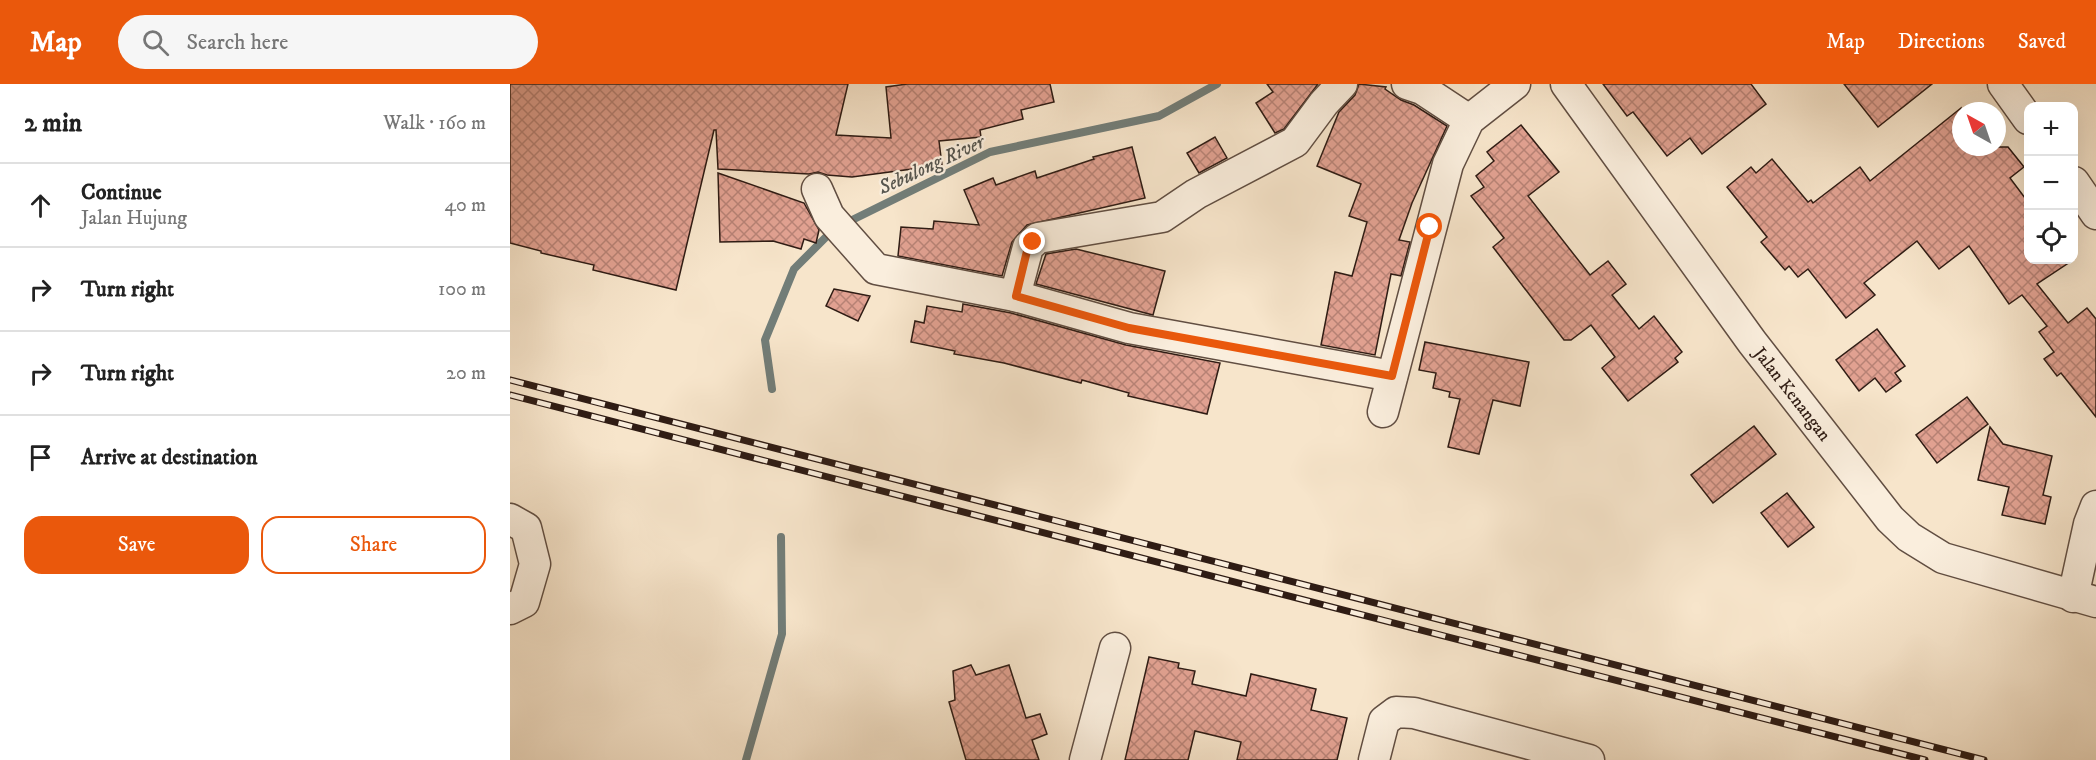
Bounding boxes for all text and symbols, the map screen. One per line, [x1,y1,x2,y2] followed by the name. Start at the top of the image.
[118,15,538,69] search box
[30,25,82,60] text: Map
[139,26,172,59] icon: search
[187,29,288,56] text: Search here
[1826,29,1865,55] text: Map
[1898,29,1985,55] text: Directions
[2018,29,2066,55] text: Saved
[1952,102,2006,156] north arrow
[2024,102,2078,264] map controls
[2024,102,2078,156] button: +
[24,107,82,140] text: 2 min
[383,111,486,136] text: Walk · 160 m
[874,129,990,201] water label: Sebulong River
[2024,156,2078,210] button: −
[81,179,162,206] text: Continue
[24,189,57,222] icon: ahead
[444,193,486,218] text: 40 m
[81,206,187,231] text: Jalan Hujung
[2024,210,2078,264] button: locate
[1416,213,1442,239] route start
[1019,228,1045,254] route end
[24,273,57,306] icon: right
[81,276,174,303] text: Turn right
[438,277,486,302] text: 100 m
[1747,342,1836,446] street label: Jalan Kenangan
[24,357,57,390] icon: right
[81,360,174,387] text: Turn right
[446,361,486,386] text: 20 m
[24,441,57,474] icon: arrive
[81,444,258,471] text: Arrive at destination
[24,516,249,574] button: Save
[261,516,486,574] button: Share

